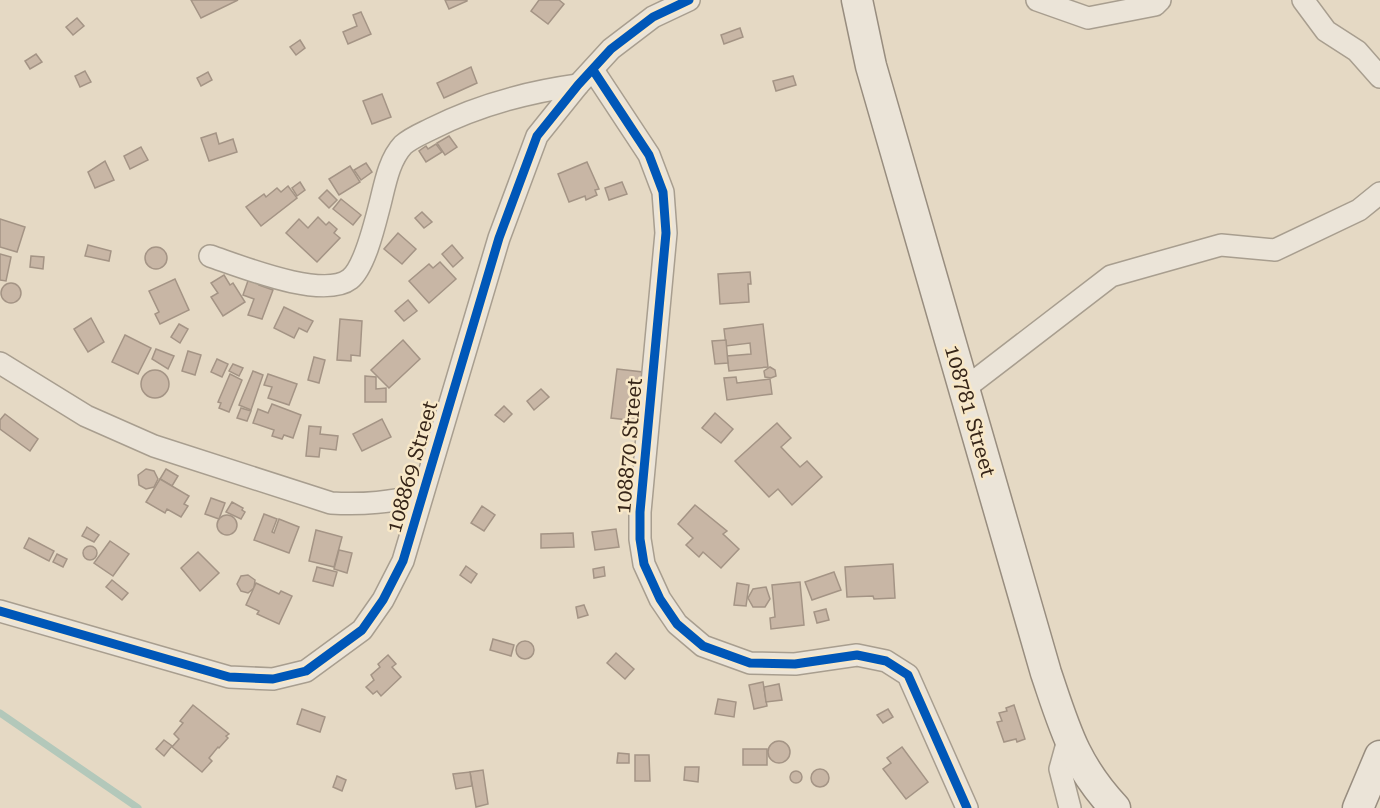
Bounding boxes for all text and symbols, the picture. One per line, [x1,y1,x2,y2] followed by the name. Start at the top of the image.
[940,342,1000,480] street label: 108781 Street
[611,377,647,515] street label: 108870 Street
[382,398,442,536] street label: 108869 Street

